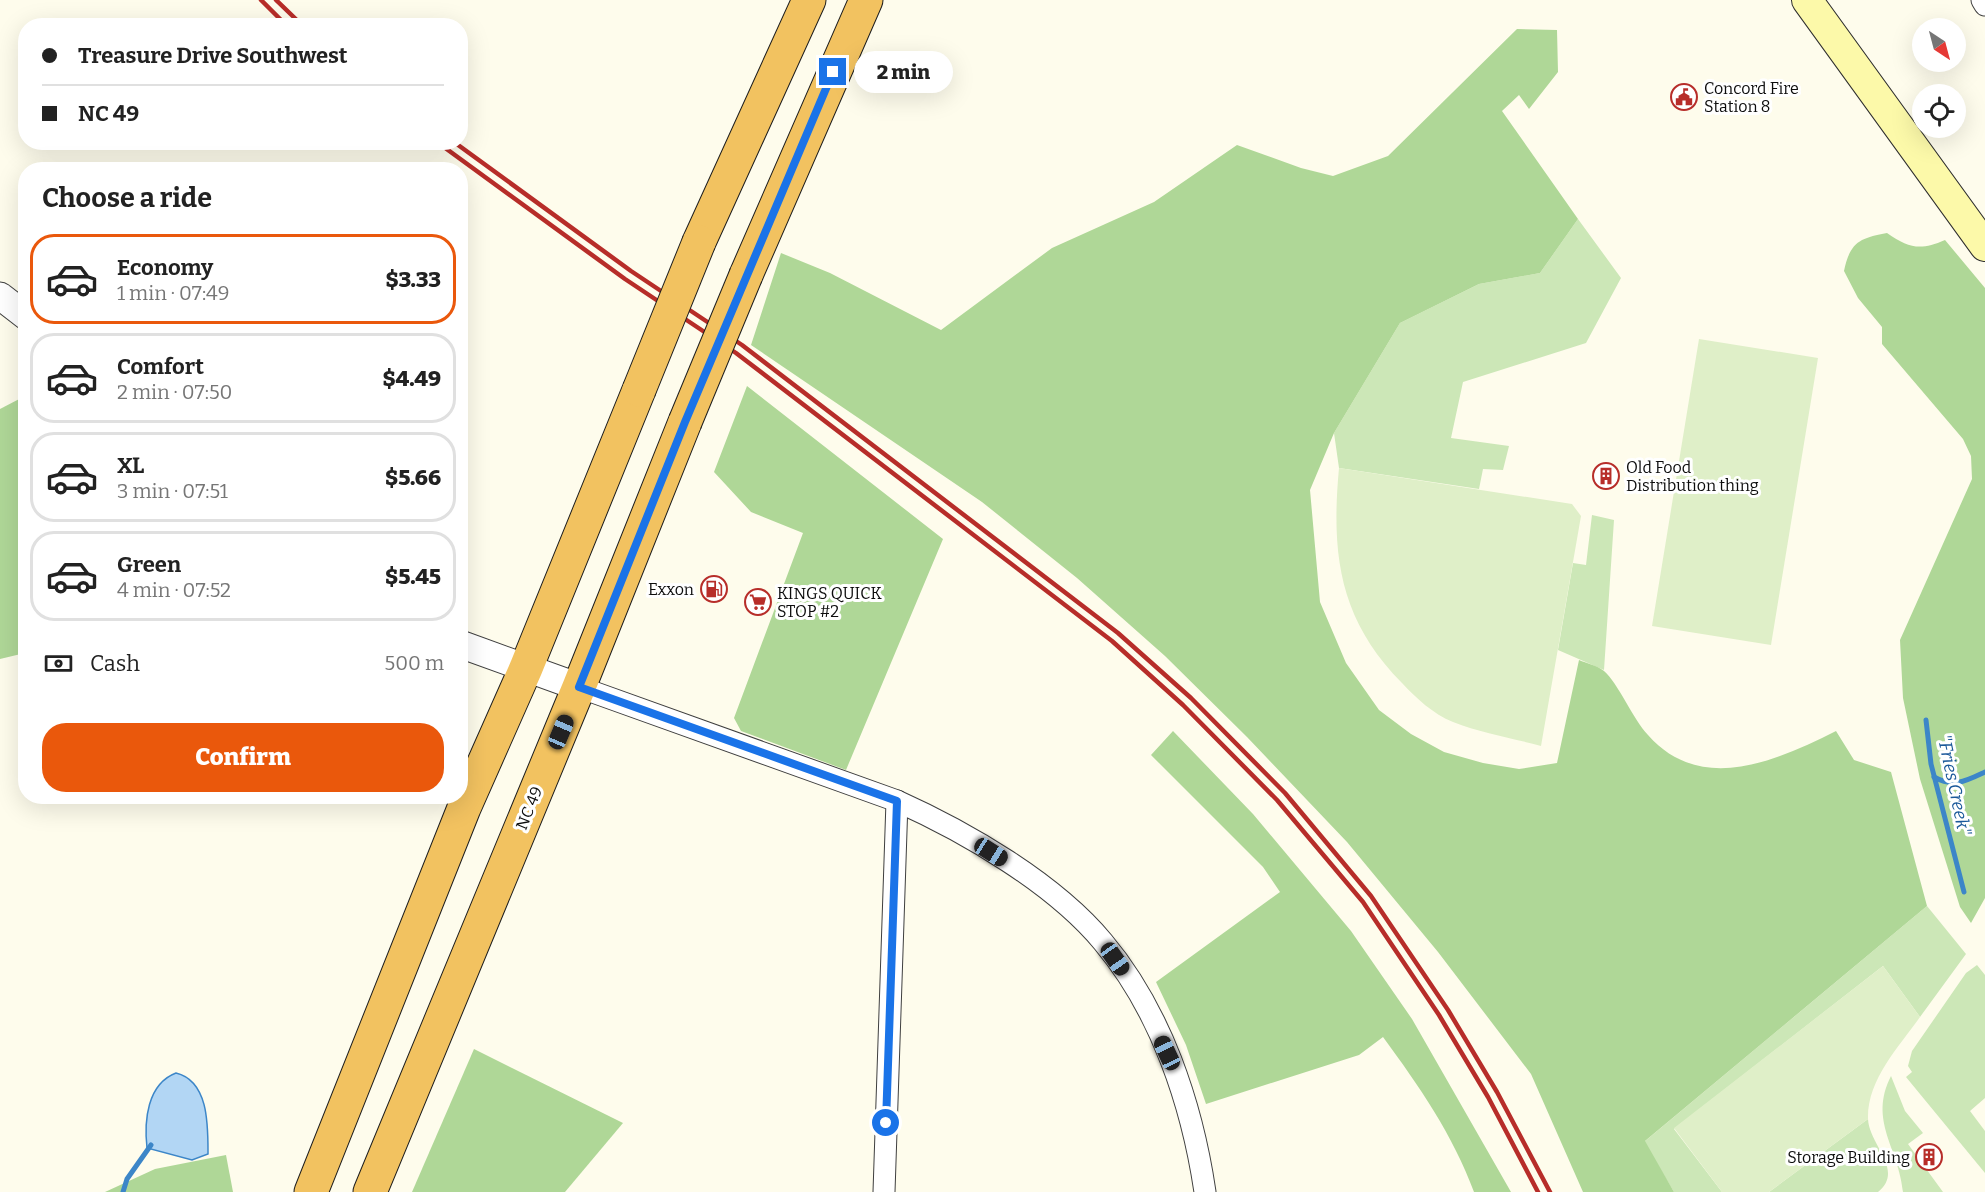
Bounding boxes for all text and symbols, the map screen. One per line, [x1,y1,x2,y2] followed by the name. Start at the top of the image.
[1912,18,1966,72] north arrow
[1912,18,1966,138] map controls
[78,42,348,69] text: Treasure Drive Southwest
[854,51,953,93] callout: 2 min
[819,58,846,85] route end
[877,60,930,84] text: 2 min
[1704,79,1799,116] place label: Concord Fire Station 8
[1669,82,1699,112] public building icon: Concord Fire Station 8
[1912,84,1966,138] button: locate
[78,100,139,127] text: NC 49
[42,182,212,214] text: Choose a ride
[45,252,99,306] icon: car
[117,254,213,281] text: Economy
[385,266,441,293] text: $3.33
[117,281,230,305] text: 1 min · 07:49
[45,351,99,405] icon: car
[117,353,204,380] text: Comfort
[382,365,441,392] text: $4.49
[117,380,232,404] text: 2 min · 07:50
[45,450,99,504] icon: car
[117,452,144,479] text: XL
[1626,458,1759,495] place label: Old Food Distribution thing
[1591,461,1621,491] building icon: Old Food Distribution thing
[385,464,441,491] text: $5.66
[117,479,228,503] text: 3 min · 07:51
[45,549,99,603] icon: car
[117,551,181,578] text: Green
[385,563,441,590] text: $5.45
[699,574,729,604] fuel station icon: Exxon
[117,578,231,602] text: 4 min · 07:52
[648,580,694,599] place label: Exxon
[777,584,883,621] place label: KINGS QUICK STOP #2
[743,587,773,617] supermarket icon: KINGS QUICK STOP #2
[42,647,75,680] icon: cash
[90,650,140,677] text: Cash
[385,651,444,675] text: 500 m
[546,712,576,752] car
[42,723,444,792] button: Confirm
[1933,733,1975,838] water label: "Fries Creek"
[512,784,546,832] street label: NC 49
[971,835,1011,869] car
[1097,939,1133,979] car
[1151,1033,1183,1073] car
[872,1109,899,1136] route start
[1914,1142,1944,1172] building icon: Storage Building
[1787,1148,1910,1167] place label: Storage Building

